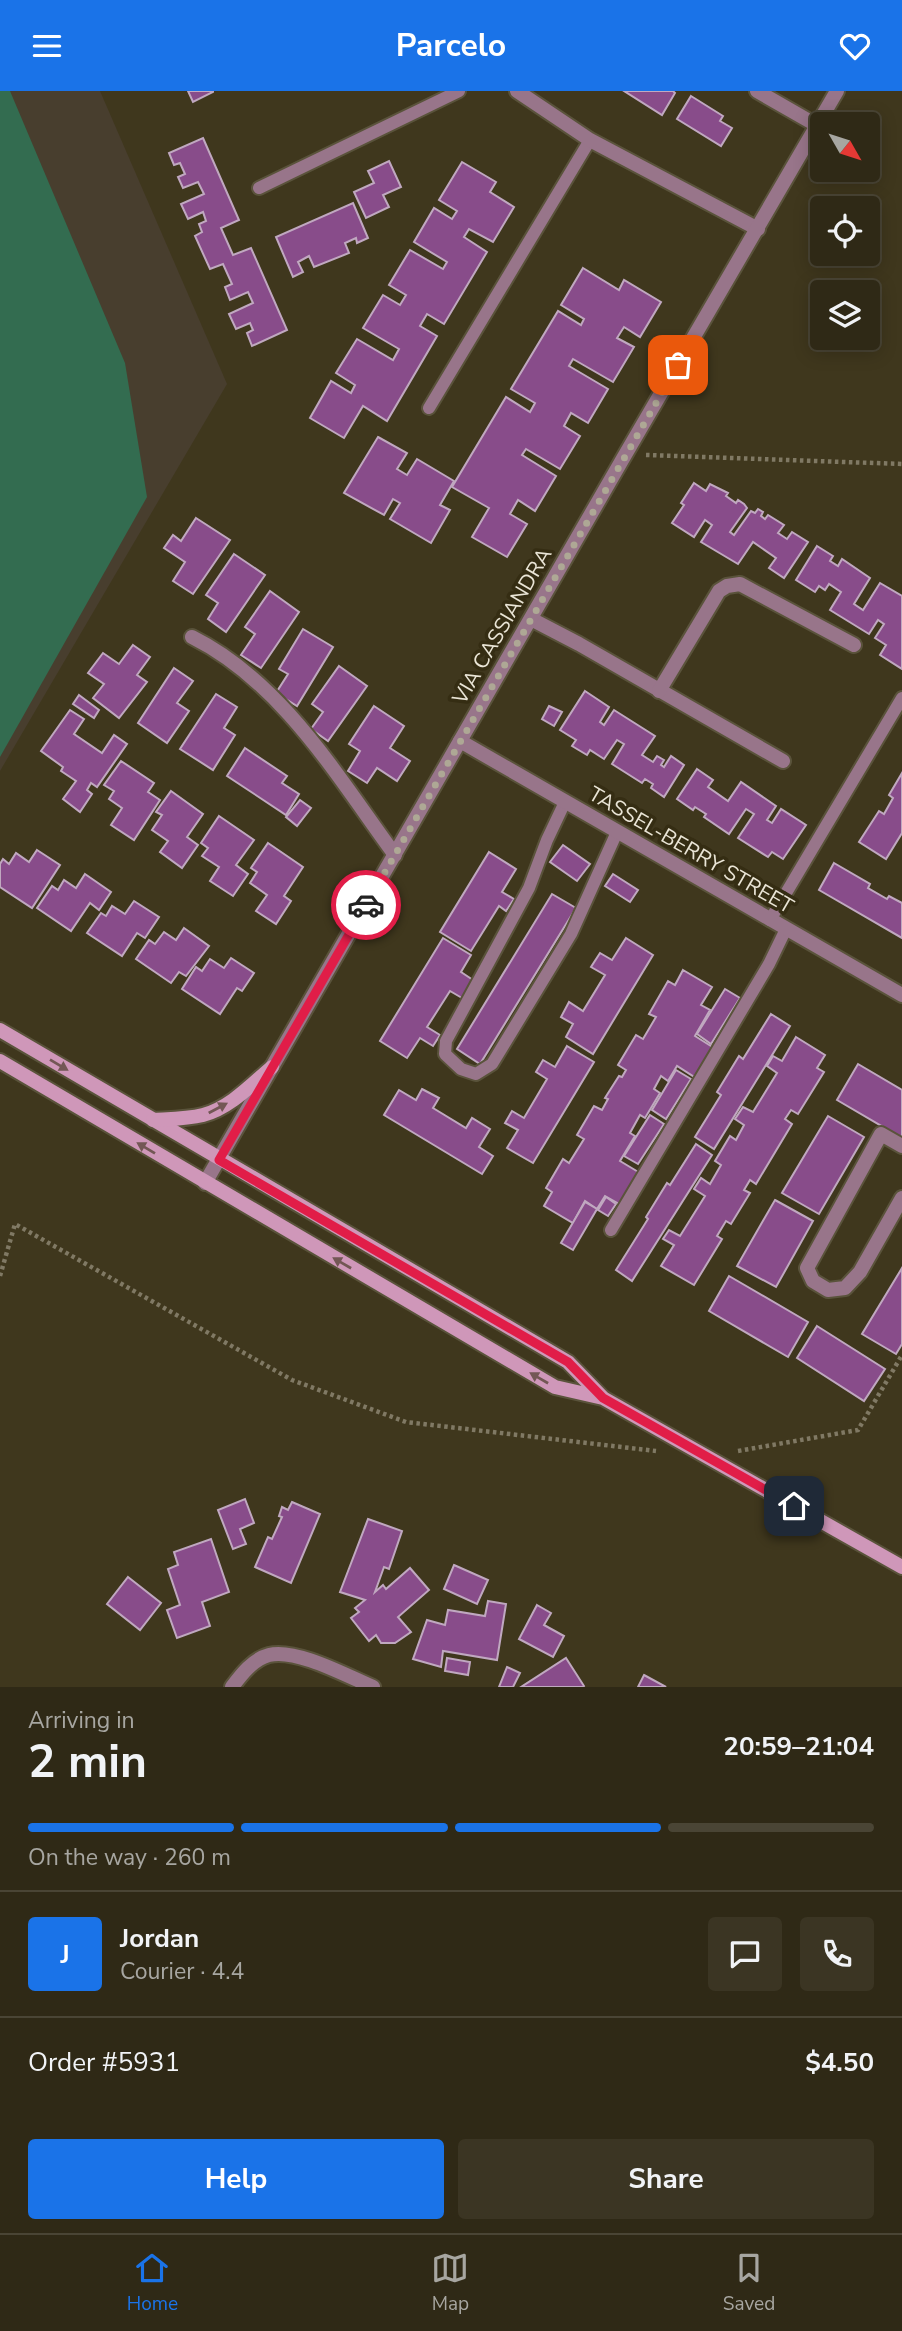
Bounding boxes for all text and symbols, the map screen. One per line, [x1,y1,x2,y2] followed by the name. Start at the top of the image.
[396,24,506,67] text: Parcelo
[28,27,66,65] icon: menu
[836,27,874,65] icon: heart
[810,112,880,182] north arrow
[810,112,880,350] map controls
[810,196,880,266] button: locate
[810,280,880,350] button: layers
[648,335,708,395] pin
[659,346,697,384] icon: bag
[445,543,558,710] street label: VIA CASSIANDRA
[583,780,799,920] street label: TASSEL-BERRY STREET
[331,870,401,940] courier
[347,886,385,924] icon: car
[49,1058,68,1071] one-way arrow
[208,1102,228,1114] one-way arrow
[136,1142,156,1154] one-way arrow
[333,1257,352,1269] one-way arrow
[529,1371,548,1384] one-way arrow
[764,1476,824,1536] pin
[775,1487,813,1525] icon: home
[28,1705,135,1736] text: Arriving in
[723,1729,874,1764] text: 20:59–21:04
[28,1730,147,1793] text: 2 min
[28,1842,231,1873] text: On the way · 260 m
[708,1917,782,1991] button: chat
[800,1917,874,1991] button: phone
[120,1921,199,1956] text: Jordan
[60,1937,70,1972] text: J
[120,1956,244,1987] text: Courier · 4.4
[28,2045,180,2080] text: Order #5931
[805,2045,874,2080] text: $4.50
[28,2139,444,2219] button: Help
[458,2139,874,2219] button: Share
[127,2249,178,2317] tab: Home
[431,2249,469,2317] tab: Map
[723,2249,775,2317] tab: Saved

